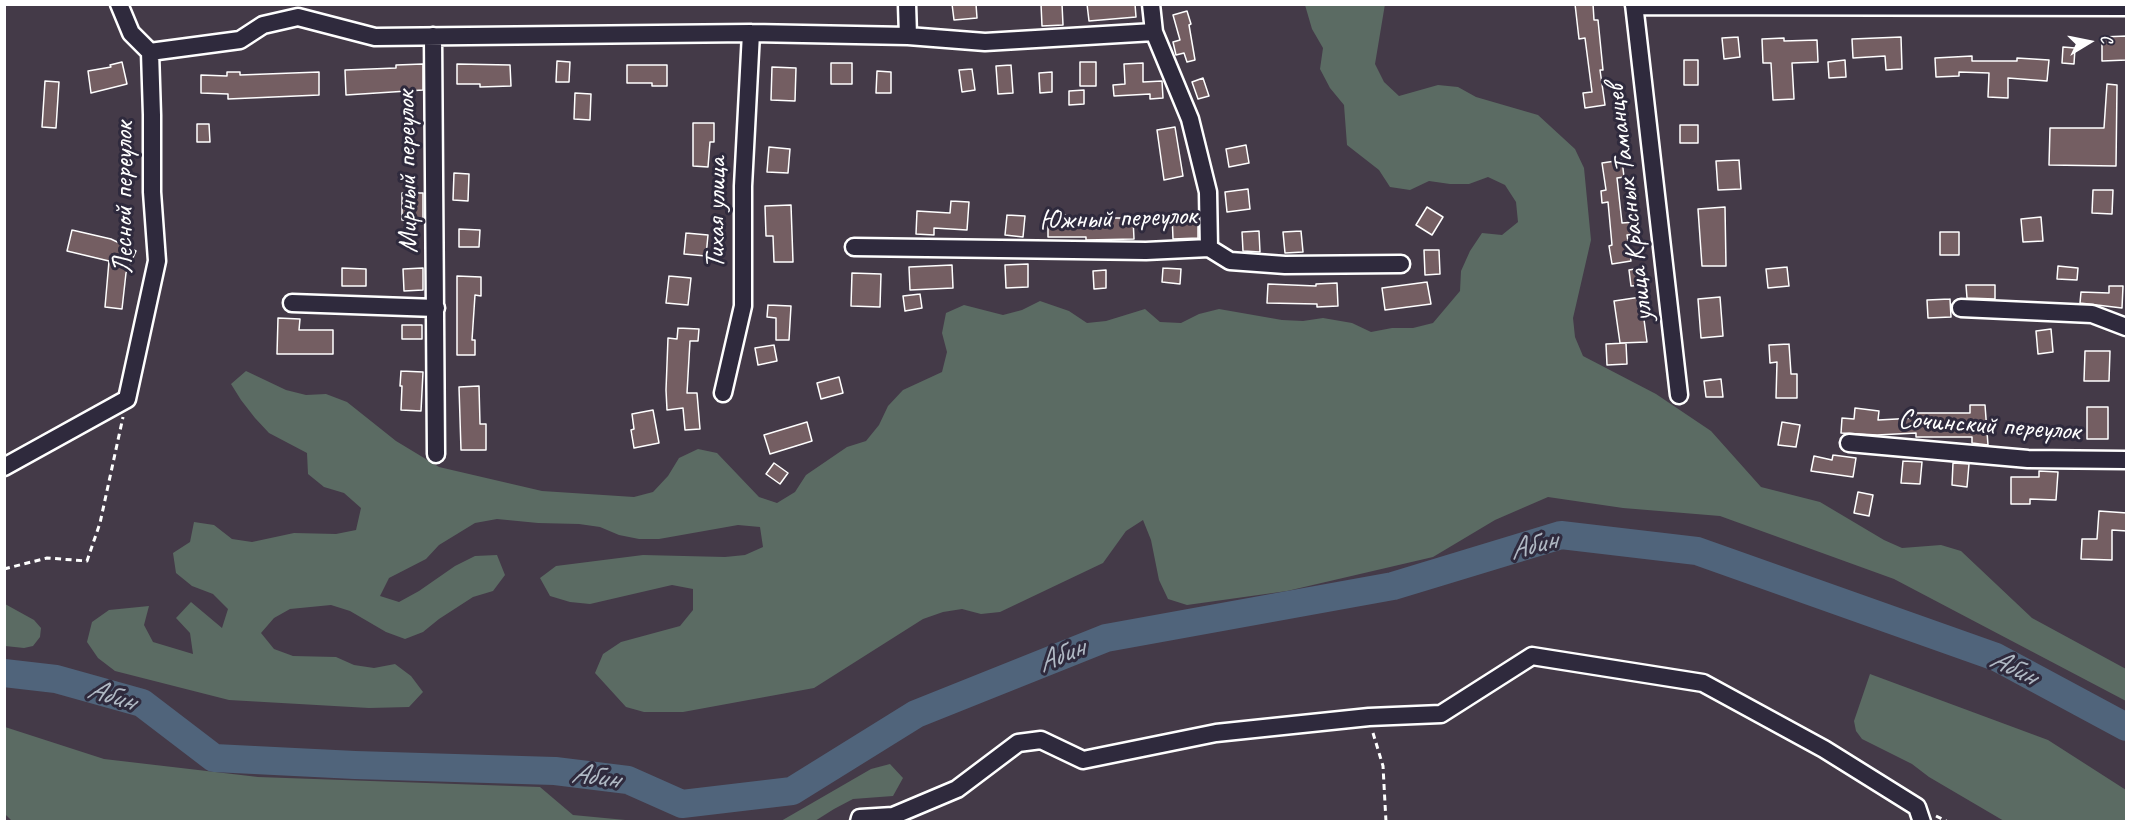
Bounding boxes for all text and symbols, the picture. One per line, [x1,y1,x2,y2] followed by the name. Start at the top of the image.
[2059,12,2119,72] north arrow
[2096,33,2117,44] text: С
[1599,83,1661,323] street label: улица Красных Таманцев
[390,90,426,254] street label: Мирный переулок
[108,122,142,274] street label: Лесной переулок
[699,157,735,269] street label: Тихая улица
[1039,199,1197,239] street label: Южный переулок
[1897,403,2081,449] street label: Сочинский переулок
[1506,523,1560,569] water label: Абин
[1032,630,1090,682] water label: Абин
[1984,641,2042,695] water label: Абин
[83,672,139,720] water label: Абин
[569,756,621,798] water label: Абин

